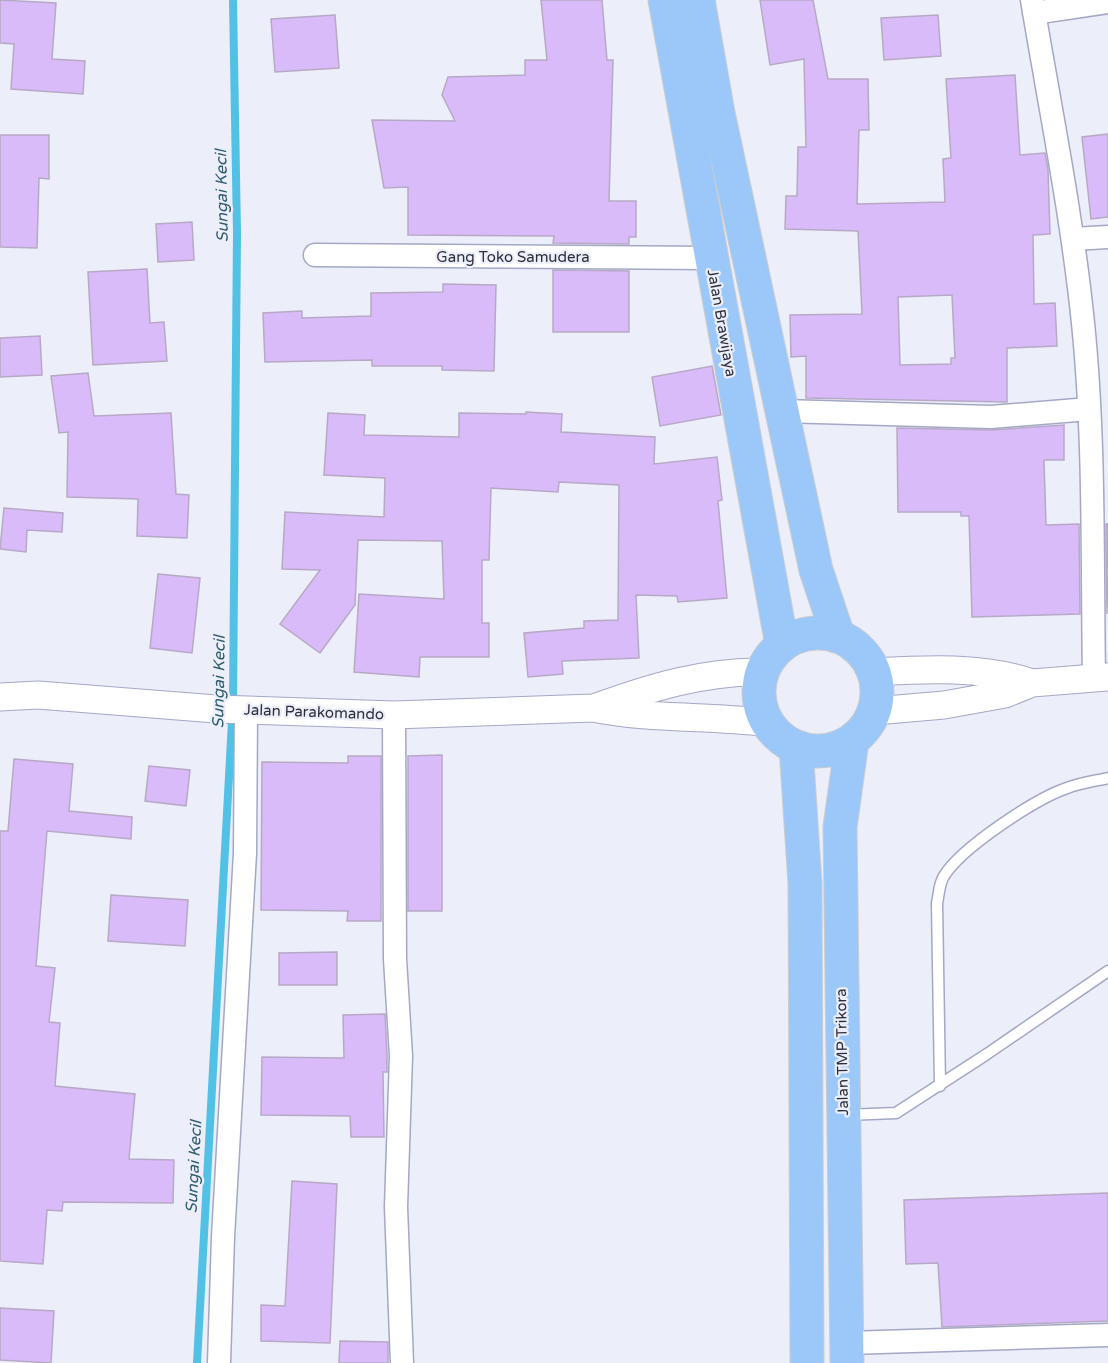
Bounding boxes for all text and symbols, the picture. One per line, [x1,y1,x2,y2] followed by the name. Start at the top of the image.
[211,147,233,243] water label: Sungai Kecil
[436,248,590,266] street label: Gang Toko Samudera
[704,268,740,378] street label: Jalan Brawijaya
[208,633,230,729] water label: Sungai Kecil
[244,701,384,723] street label: Jalan Parakomando
[832,988,852,1116] street label: Jalan TMP Trikora
[182,1118,207,1214] water label: Sungai Kecil

